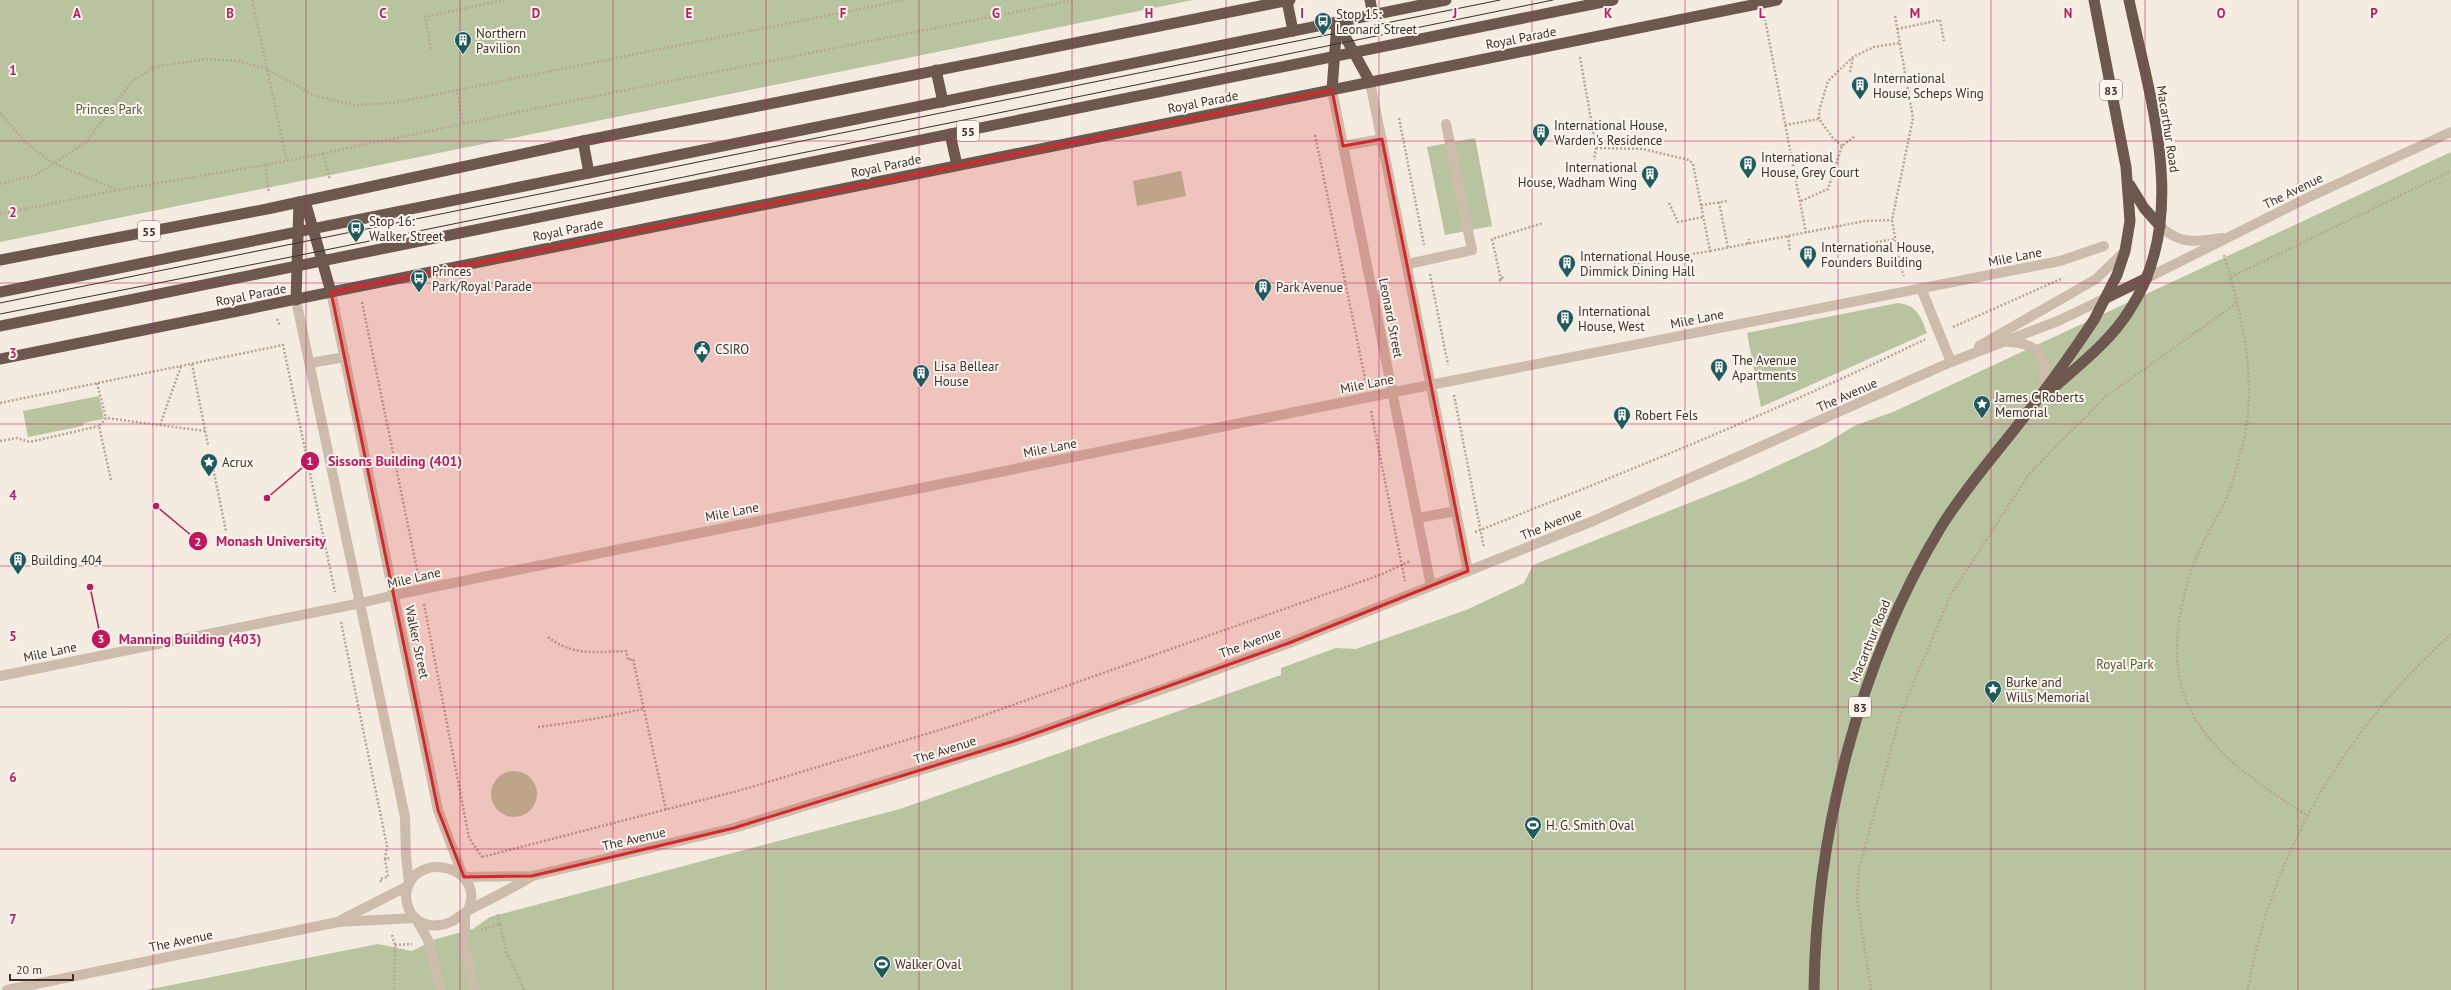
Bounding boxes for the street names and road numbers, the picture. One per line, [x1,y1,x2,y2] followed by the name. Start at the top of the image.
[1484,23,1558,53] street label: Royal Parade
[2100,80,2122,100] road number: 83
[2153,84,2183,174] street label: Macarthur Road
[1166,87,1240,117] street label: Royal Parade
[957,121,979,141] road number: 55
[849,150,923,182] street label: Royal Parade
[2260,169,2326,213] street label: The Avenue
[531,215,605,245] street label: Royal Parade
[138,221,160,241] road number: 55
[1987,243,2043,271] street label: Mile Lane
[1375,277,1407,360] street label: Leonard Street
[214,280,288,310] street label: Royal Parade
[1669,305,1725,333] street label: Mile Lane
[1339,370,1395,398] street label: Mile Lane
[1814,374,1880,416] street label: The Avenue
[1022,434,1078,462] street label: Mile Lane
[704,498,760,526] street label: Mile Lane
[1518,504,1584,544] street label: The Avenue
[386,564,442,592] street label: Mile Lane
[1846,597,1894,685] street label: Macarthur Road
[401,604,433,681] street label: Walker Street
[1217,624,1283,662] street label: The Avenue
[22,638,78,666] street label: Mile Lane
[1849,697,1871,717] road number: 83
[912,732,978,768] street label: The Avenue
[601,823,667,855] street label: The Avenue
[148,926,214,956] street label: The Avenue

